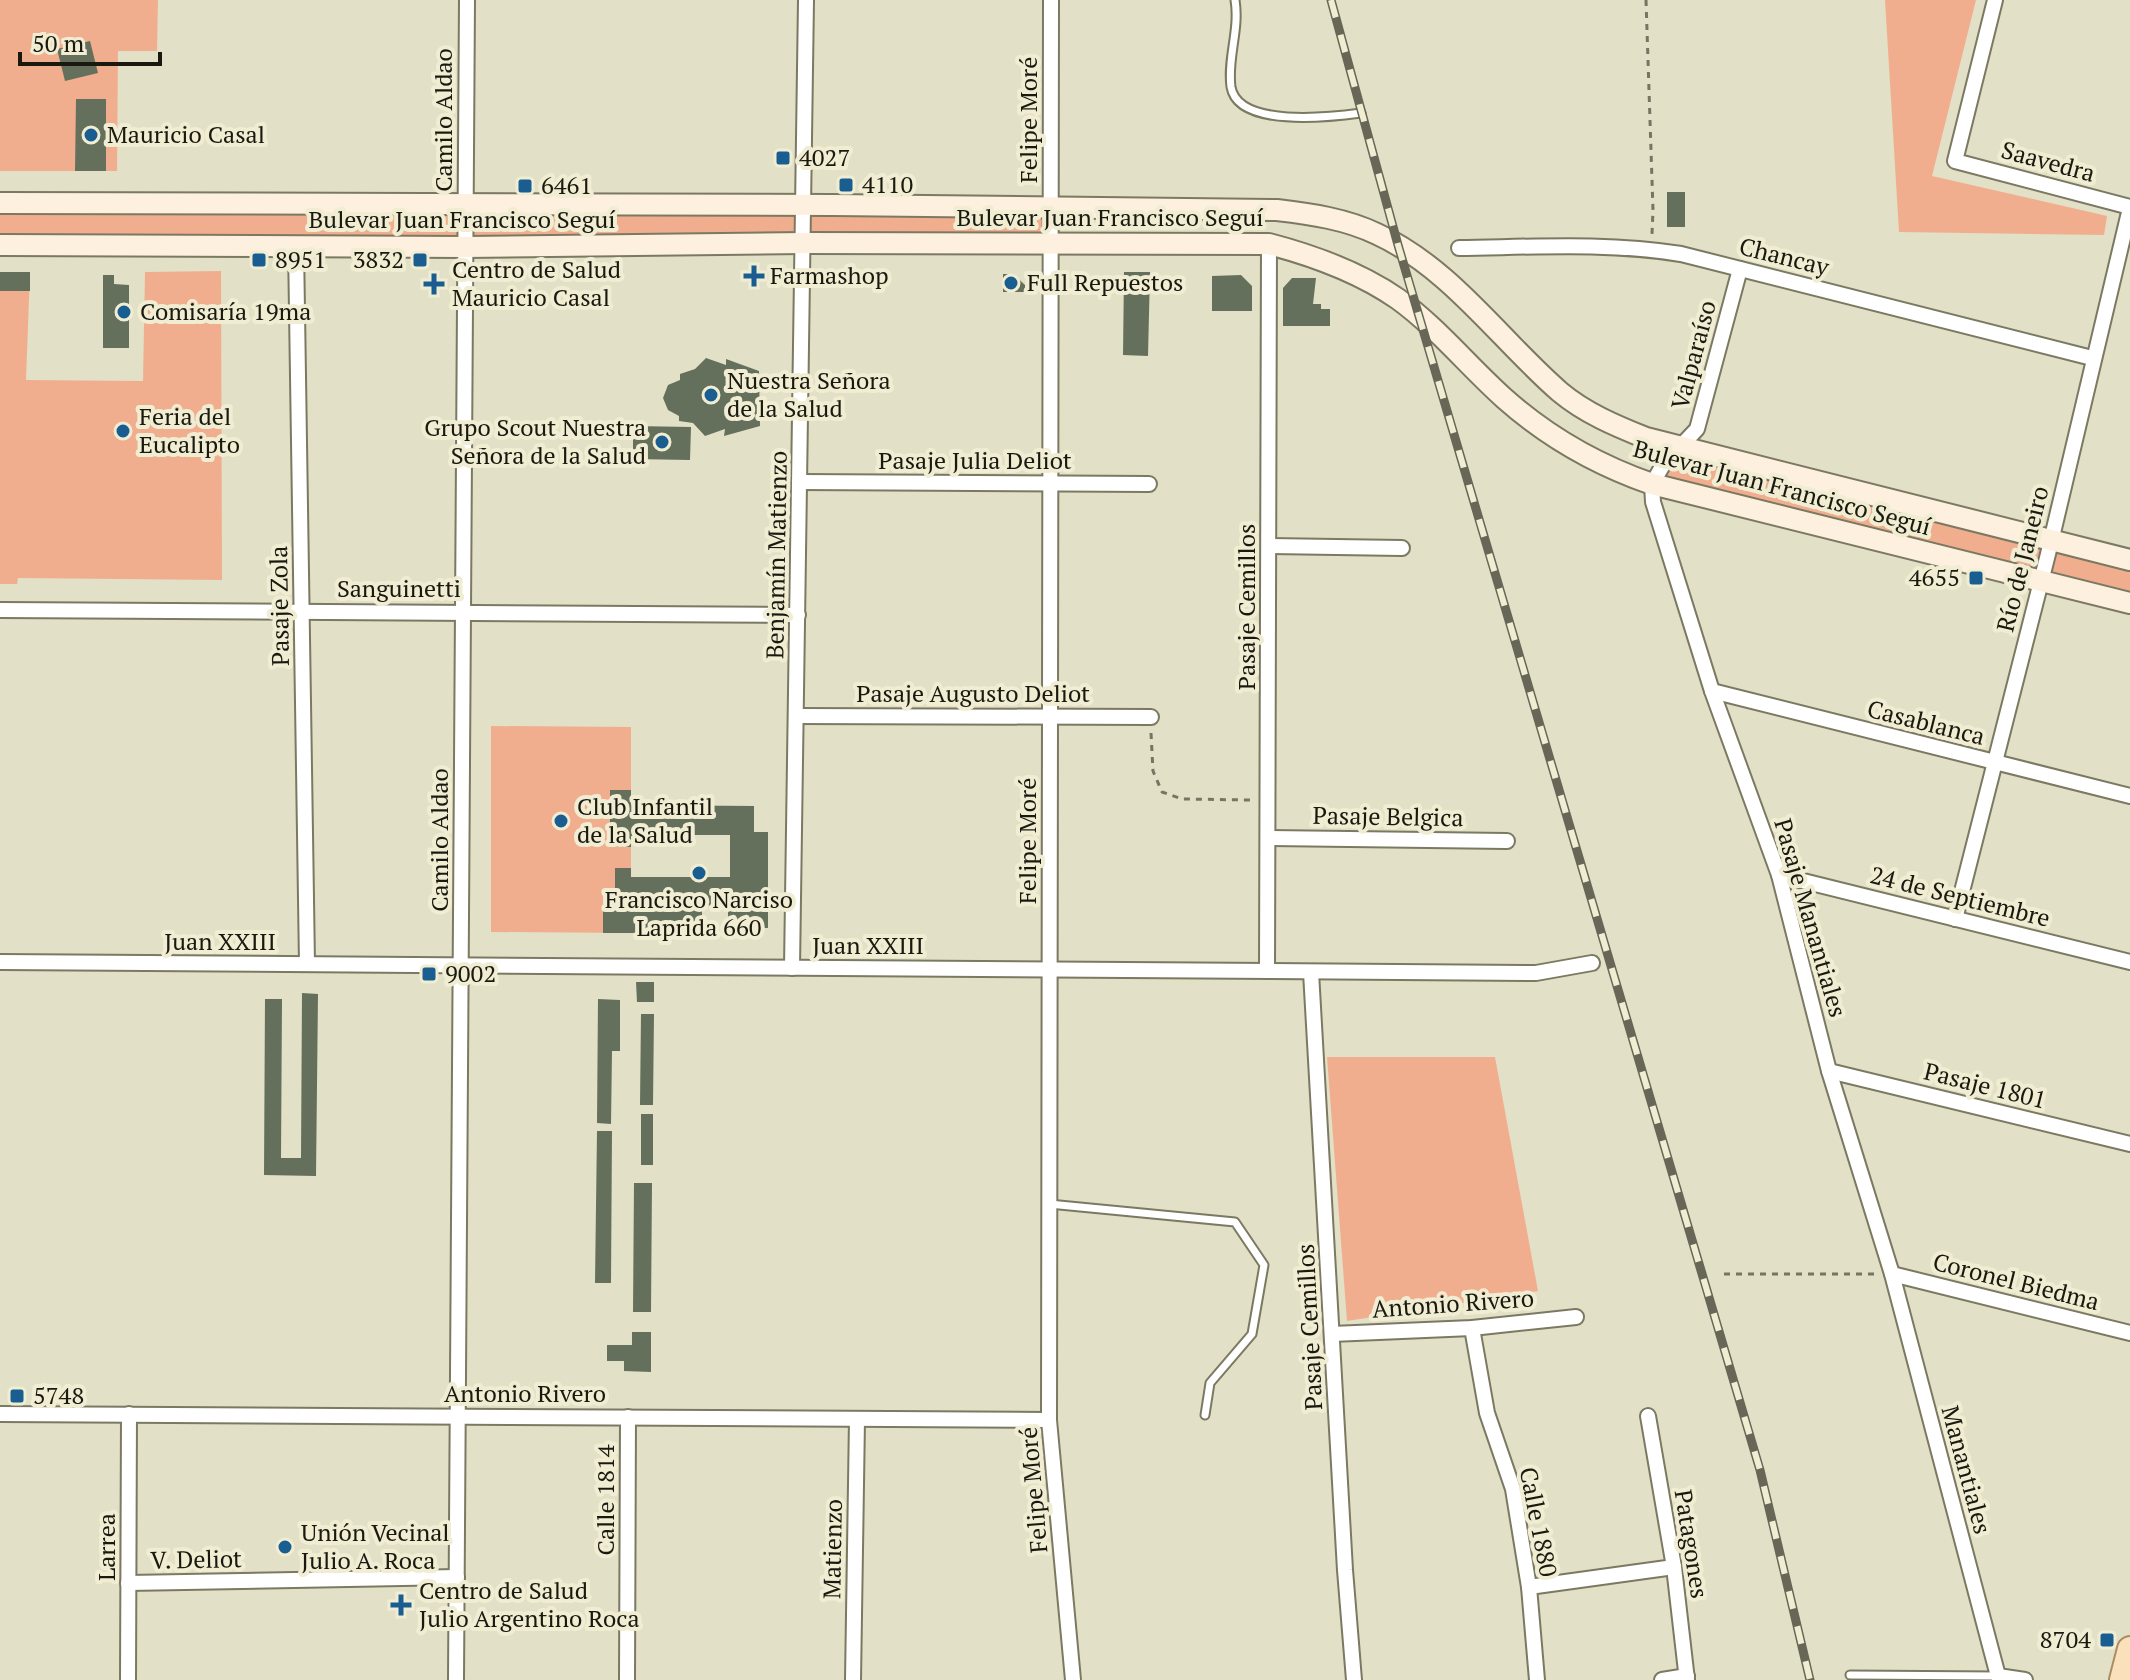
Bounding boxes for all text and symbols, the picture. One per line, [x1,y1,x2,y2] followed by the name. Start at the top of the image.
[20,16,160,66] scale bar
[32,27,84,59] text: 50 m
[427,48,459,192] street label: Camilo Aldao
[1012,57,1044,183] street label: Felipe Moré
[107,118,265,150] place label: Mauricio Casal
[82,126,100,144] marker: Mauricio Casal
[1998,133,2099,189] street label: Saavedra
[799,141,850,173] place label: 4027
[774,149,792,167] marker: 4027
[862,168,913,200] place label: 4110
[541,169,592,201] place label: 6461
[837,176,855,194] marker: 4110
[516,177,534,195] marker: 6461
[957,201,1263,233] street label: Bulevar Juan Francisco Seguí
[309,203,615,235] street label: Bulevar Juan Francisco Seguí
[1736,229,1833,283] street label: Chancay
[275,243,326,275] place label: 8951
[353,243,404,275] place label: 3832
[250,251,268,269] marker: 8951
[411,251,429,269] marker: 3832
[452,253,621,313] place label: Centro de Salud Mauricio Casal
[770,259,889,291] place label: Farmashop
[1027,266,1183,298] place label: Full Repuestos
[745,267,763,285] marker: Farmashop
[423,273,445,295] marker: Centro de Salud Mauricio Casal
[1002,274,1020,292] marker: Full Repuestos
[140,295,311,327] place label: Comisaría 19ma
[1663,297,1723,413] street label: Valparaíso
[115,303,133,321] marker: Comisaría 19ma
[727,364,891,424] place label: Nuestra Señora de la Salud
[702,386,720,404] marker: Nuestra Señora de la Salud
[139,400,240,460] place label: Feria del Eucalipto
[424,411,646,471] place label: Grupo Scout Nuestra Señora de la Salud
[114,422,132,440] marker: Feria del Eucalipto
[1630,432,1935,542] street label: Bulevar Juan Francisco Seguí
[653,433,671,451] marker: Grupo Scout Nuestra Señora de la Salud
[878,444,1072,476] street label: Pasaje Julia Deliot
[758,451,794,659] street label: Benjamín Matienzo
[1988,483,2056,635] street label: Río de Janeiro
[1230,524,1262,690] street label: Pasaje Cemillos
[262,546,296,666] street label: Pasaje Zola
[1909,561,1960,593] place label: 4655
[1967,569,1985,587] marker: 4655
[337,572,461,604] street label: Sanguinetti
[856,677,1090,709] street label: Pasaje Augusto Deliot
[1864,692,1988,752] street label: Casablanca
[423,768,455,912] street label: Camilo Aldao
[1011,778,1043,904] street label: Felipe Moré
[577,790,713,850] place label: Club Infantil de la Salud
[1312,799,1464,833] street label: Pasaje Belgica
[552,812,570,830] marker: Club Infantil de la Salud
[1767,815,1855,1021] street label: Pasaje Manantiales
[1867,858,2053,934] street label: 24 de Septiembre
[690,864,708,882] marker: Francisco Narciso Laprida 660
[605,883,793,943] place label: Francisco Narciso Laprida 660
[164,925,276,957] street label: Juan XXIII
[812,929,924,961] street label: Juan XXIII
[445,957,496,989] place label: 9002
[420,965,438,983] marker: 9002
[1921,1054,2050,1116] street label: Pasaje 1801
[1289,1243,1329,1411] street label: Pasaje Cemillos
[1930,1245,2103,1317] street label: Coronel Biedma
[1371,1281,1535,1325] street label: Antonio Rivero
[444,1377,606,1409] street label: Antonio Rivero
[33,1379,84,1411] place label: 5748
[8,1387,26,1405] marker: 5748
[1934,1402,1999,1537] street label: Manantiales
[1012,1426,1054,1554] street label: Felipe Moré
[589,1444,621,1556] street label: Calle 1814
[1513,1464,1565,1579] street label: Calle 1880
[1668,1487,1716,1601] street label: Patagones
[815,1499,849,1599] street label: Matienzo
[90,1513,122,1581] street label: Larrea
[301,1516,450,1576] place label: Unión Vecinal Julio A. Roca
[276,1538,294,1556] marker: Unión Vecinal Julio A. Roca
[150,1542,242,1576] street label: V. Deliot
[419,1574,640,1634] place label: Centro de Salud Julio Argentino Roca
[390,1594,412,1616] marker: Centro de Salud Julio Argentino Roca
[2040,1623,2091,1655] place label: 8704
[2098,1631,2116,1649] marker: 8704

